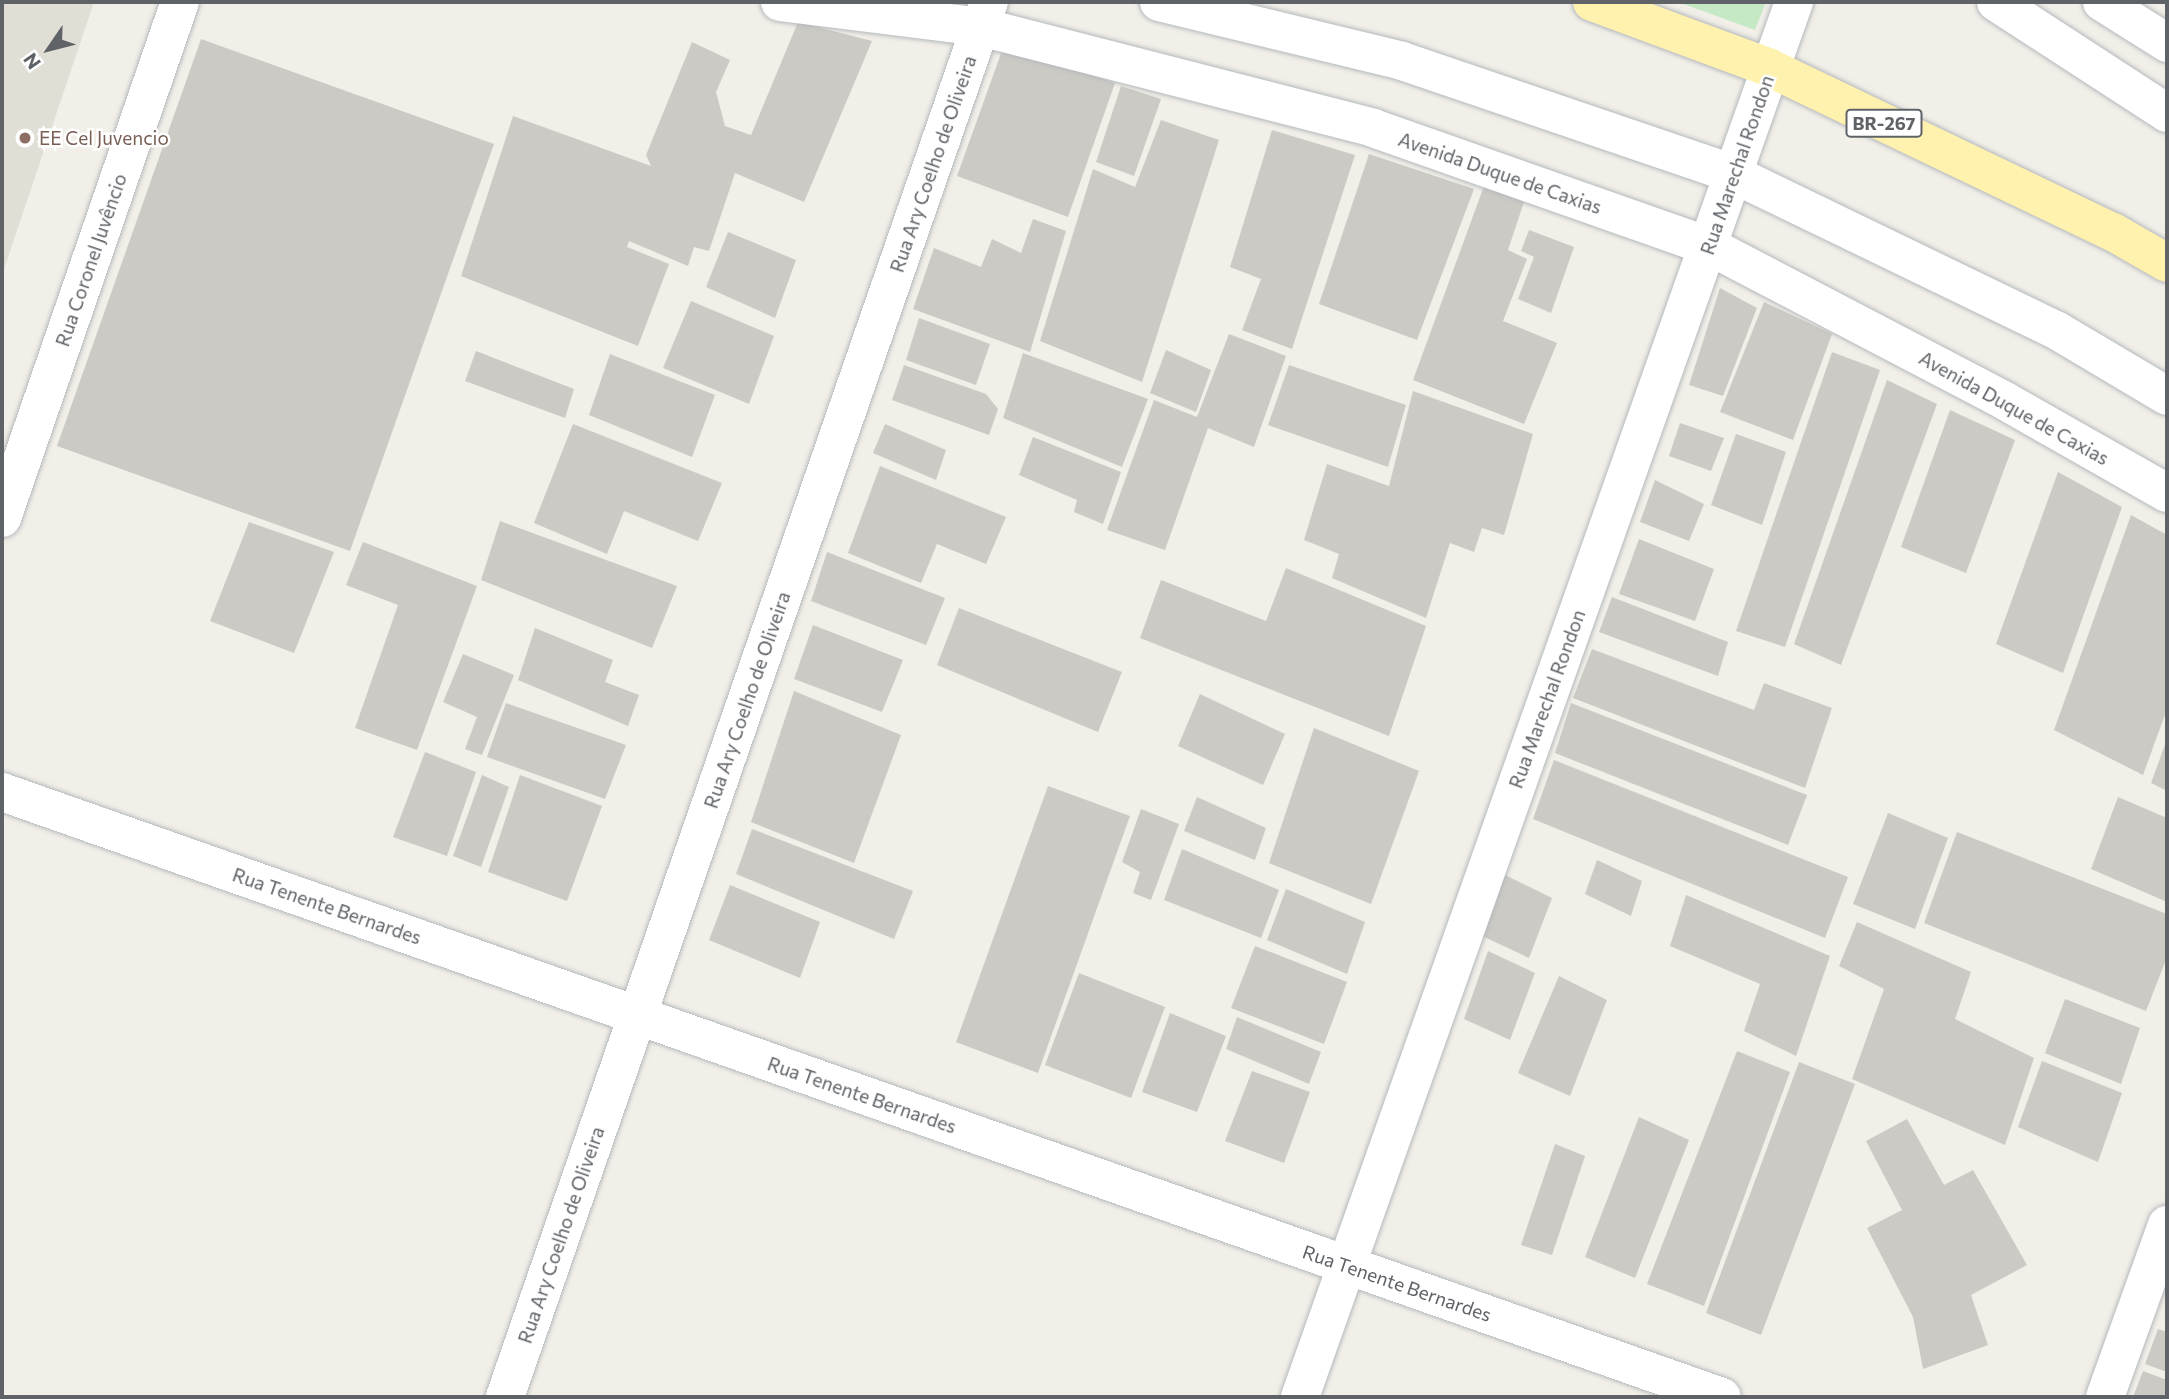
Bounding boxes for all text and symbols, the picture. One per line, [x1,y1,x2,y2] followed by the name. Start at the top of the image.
[14,14,84,84] north arrow
[18,49,45,74] text: N
[885,53,981,275] street label: Rua Ary Coelho de Oliveira
[1696,72,1778,258] street label: Rua Marechal Rondon
[1846,109,1923,138] road number: BR-267
[39,127,169,149] place label: EE Cel Juvencio
[1395,128,1605,218] street label: Avenida Duque de Caxias
[17,130,33,146] marker: EE Cel Juvencio
[51,171,131,349] street label: Rua Coronel Juvêncio
[1915,346,2113,470] street label: Avenida Duque de Caxias
[699,589,795,811] street label: Rua Ary Coelho de Oliveira
[1504,607,1590,791] street label: Rua Marechal Rondon
[230,863,424,949] street label: Rua Tenente Bernardes
[765,1052,959,1138] street label: Rua Tenente Bernardes
[513,1124,609,1346] street label: Rua Ary Coelho de Oliveira
[1300,1240,1494,1326] street label: Rua Tenente Bernardes

